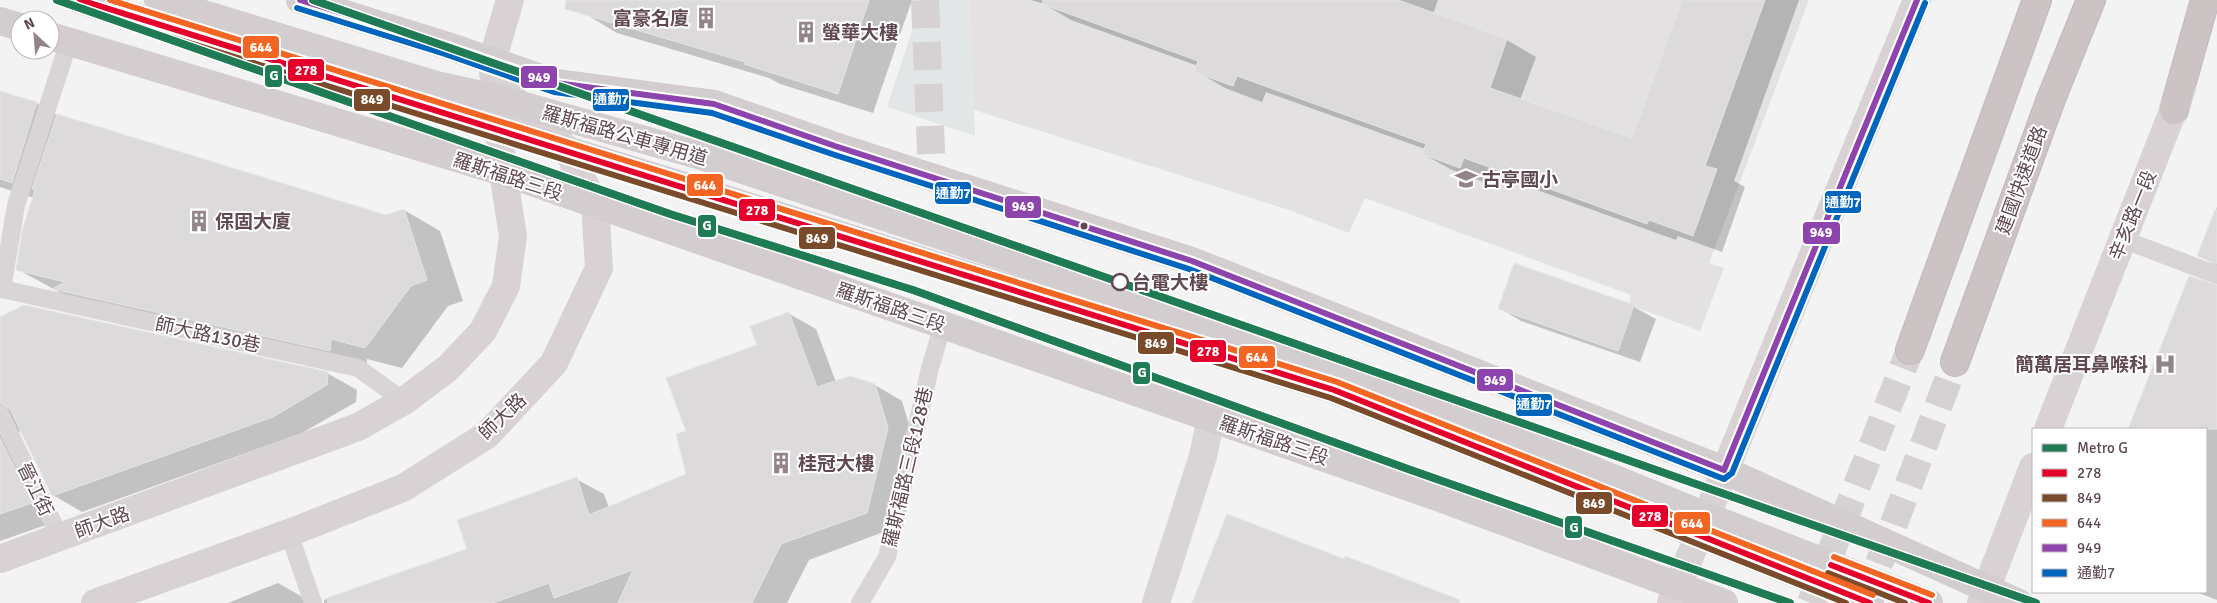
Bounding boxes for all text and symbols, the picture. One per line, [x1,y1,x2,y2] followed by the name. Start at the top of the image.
[693,5,719,31] building icon: 富豪名廈
[613,7,689,31] place label: 富豪名廈
[10,10,60,60] north arrow
[21,14,38,34] text: N
[793,19,819,45] building icon: 螢華大樓
[822,21,898,45] place label: 螢華大樓
[242,35,280,59] line badge: 644
[250,39,273,56] text: 644
[287,58,325,82] line badge: 278
[295,62,318,79] text: 278
[264,64,283,88] line badge: G
[520,65,558,89] line badge: 949
[269,67,279,84] text: G
[528,69,551,86] text: 949
[353,88,391,112] line badge: 849
[592,88,630,112] line badge: 通勤7
[361,91,384,108] text: 849
[593,91,629,108] text: 通勤7
[539,101,710,171] street label: 羅斯福路公車專用道
[1991,123,2053,238] street label: 建國快速道路
[450,148,566,206] street label: 羅斯福路三段
[1453,166,1479,192] school or university icon: 古亭國小
[2104,167,2162,264] street label: 辛亥路一段
[1482,168,1558,192] place label: 古亭國小
[686,173,724,197] line badge: 644
[694,177,717,194] text: 644
[934,181,972,205] line badge: 通勤7
[935,185,971,202] text: 通勤7
[1824,190,1862,214] line badge: 通勤7
[1825,194,1861,211] text: 通勤7
[1004,195,1042,219] line badge: 949
[738,198,776,222] line badge: 278
[1012,198,1035,215] text: 949
[746,202,769,219] text: 278
[186,208,212,234] building icon: 保固大廈
[215,210,291,234] place label: 保固大廈
[697,214,717,238] line badge: G
[702,217,712,234] text: G
[1079,221,1089,231] unlabelled marker
[1802,221,1841,245] line badge: 949
[1810,224,1833,241] text: 949
[798,226,836,250] line badge: 849
[806,230,829,247] text: 849
[1132,271,1208,295] place label: 台電大樓
[1111,273,1129,291] marker: 台電大樓
[833,278,948,338] street label: 羅斯福路三段
[153,312,263,358] street label: 師大路130巷
[1137,331,1175,355] line badge: 849
[1145,335,1168,352] text: 849
[1189,339,1227,363] line badge: 278
[1197,343,1220,360] text: 278
[1238,345,1276,369] line badge: 644
[1246,349,1269,366] text: 644
[2152,351,2178,377] hospital icon: 簡萬居耳鼻喉科
[2015,353,2148,377] place label: 簡萬居耳鼻喉科
[1132,361,1151,385] line badge: G
[1137,364,1147,381] text: G
[1476,368,1514,392] line badge: 949
[1484,372,1507,389] text: 949
[878,385,938,550] street label: 羅斯福路三段128巷
[474,388,532,445] street label: 師大路
[1515,393,1553,417] line badge: 通勤7
[1516,396,1552,413] text: 通勤7
[1216,411,1331,471] street label: 羅斯福路三段
[2032,428,2207,593] legend
[2077,439,2128,457] text: Metro G
[768,450,794,476] building icon: 桂冠大樓
[798,452,874,476] place label: 桂冠大樓
[12,459,58,520] street label: 晉江街
[2077,464,2101,482] text: 278
[2077,489,2101,507] text: 849
[1575,491,1613,515] line badge: 849
[1583,495,1606,512] text: 849
[71,502,133,544] street label: 師大路
[1631,504,1669,528] line badge: 278
[1639,508,1662,525] text: 278
[1673,511,1711,535] line badge: 644
[2077,514,2101,532] text: 644
[1564,515,1583,539] line badge: G
[1681,515,1704,532] text: 644
[1569,519,1579,536] text: G
[2077,539,2101,557] text: 949
[2077,564,2115,582] text: 通勤7

